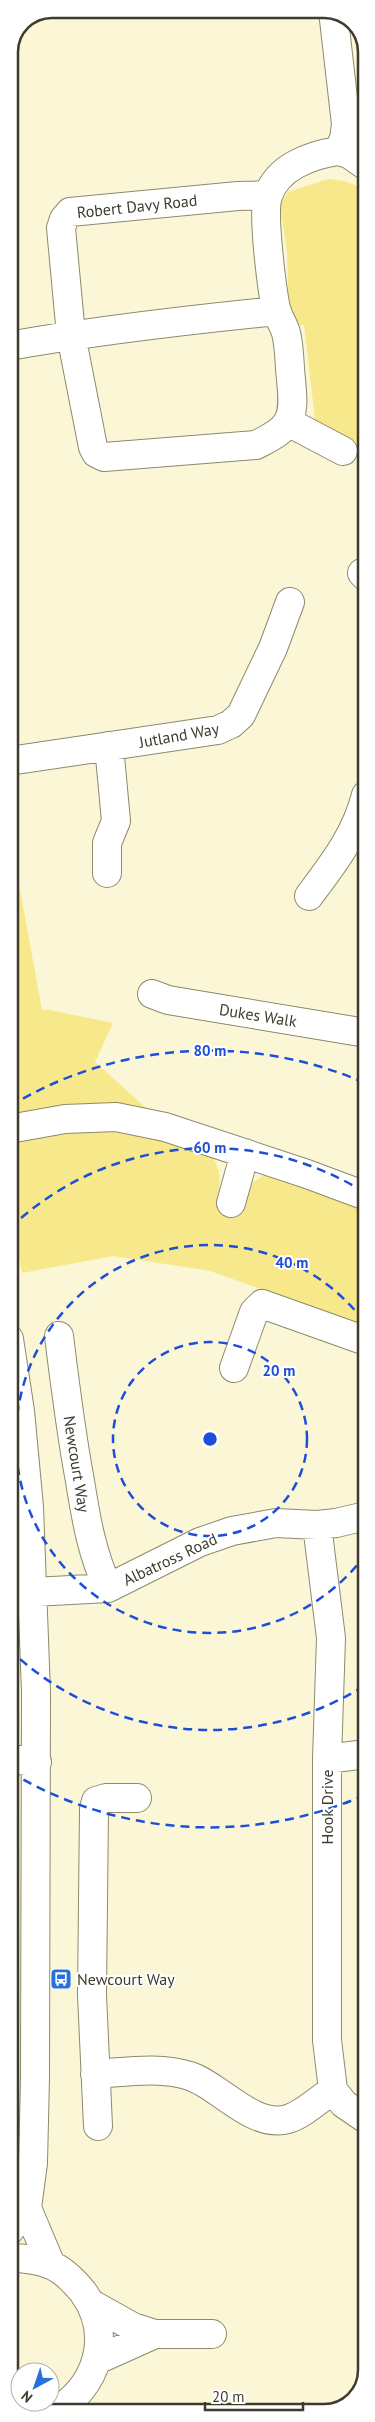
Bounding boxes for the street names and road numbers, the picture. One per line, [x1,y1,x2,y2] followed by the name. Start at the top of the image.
[76,190,198,222] street label: Robert Davy Road
[137,718,221,752] street label: Jutland Way
[218,999,299,1031] street label: Dukes Walk
[59,1414,95,1514] street label: Newcourt Way
[120,1528,220,1590] street label: Albatross Road
[317,1769,337,1845] street label: Hook Drive

